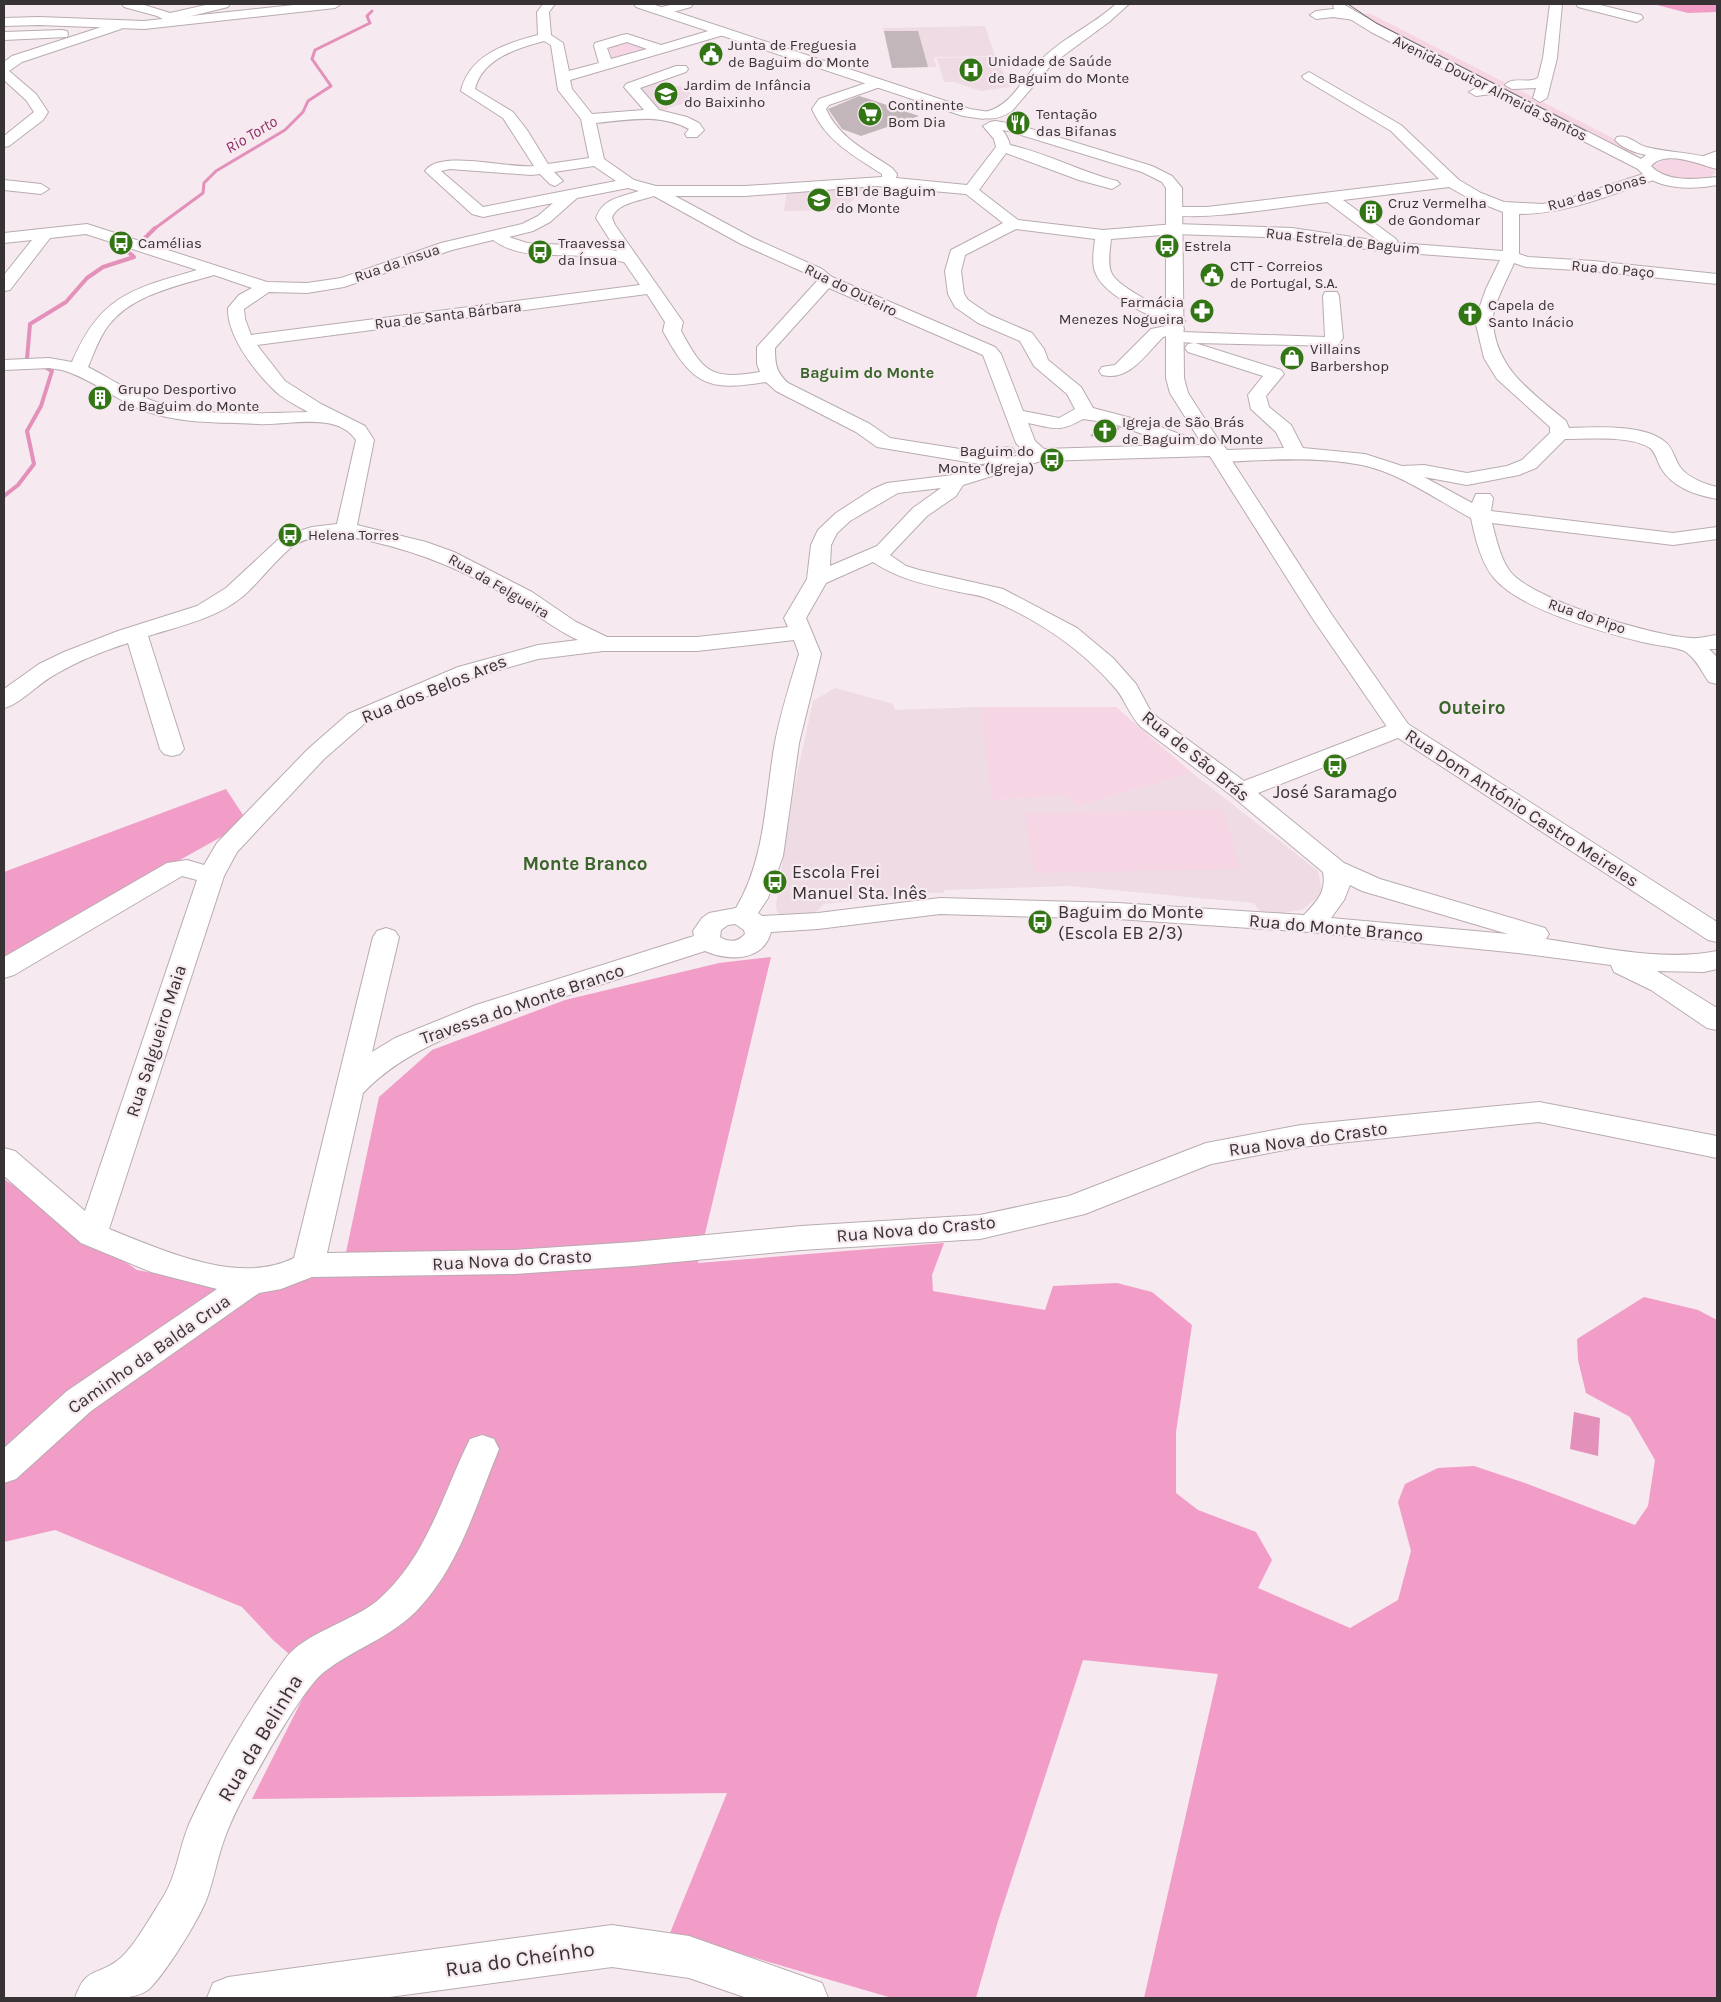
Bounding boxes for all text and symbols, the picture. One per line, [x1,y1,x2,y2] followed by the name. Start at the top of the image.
[1390,31,1590,145] street label: Avenida Doutor Almeida Santos
[728,36,869,71] place label: Junta de Freguesia de Baguim do Monte
[698,41,724,67] public building icon: Junta de Freguesia de Baguim do Monte
[988,52,1129,87] place label: Unidade de Saúde de Baguim do Monte
[958,57,984,83] hospital icon: Unidade de Saúde de Baguim do Monte
[684,76,811,111] place label: Jardim de Infância do Baixinho
[653,81,679,107] school or university icon: Jardim de Infância do Baixinho
[888,96,964,131] place label: Continente Bom Dia
[857,101,883,127] supermarket icon: Continente Bom Dia
[1036,105,1117,140] place label: Tentação das Bifanas
[1005,110,1031,136] restaurant icon: Tentação das Bifanas
[222,112,281,157] water label: Rio Torto
[1546,169,1648,215] street label: Rua das Donas
[836,182,936,217] place label: EB1 de Baguim do Monte
[806,187,832,213] school or university icon: EB1 de Baguim do Monte
[1388,194,1487,229] place label: Cruz Vermelha de Gondomar
[1358,199,1384,225] building icon: Cruz Vermelha de Gondomar
[1265,224,1421,258] street label: Rua Estrela de Baguim
[108,230,134,256] bus stop icon: Camélias
[1154,233,1180,259] bus stop icon: Estrela
[138,234,202,252] place label: Camélias
[558,234,626,269] place label: Traavessa da Ínsua
[1184,237,1232,255] place label: Estrela
[527,239,553,265] bus stop icon: Traavessa da Ínsua
[352,240,442,286] street label: Rua da Insua
[1571,256,1655,282] street label: Rua do Paço
[1230,257,1338,292] place label: CTT - Correios de Portugal, S.A.
[802,260,900,320] street label: Rua do Outeiro
[1199,262,1225,288] public building icon: CTT - Correios de Portugal, S.A.
[1059,293,1184,328] place label: Farmácia Menezes Nogueira
[1488,296,1574,331] place label: Capela de Santo Inácio
[374,297,522,333] street label: Rua de Santa Bárbara
[1189,298,1215,324] pharmacy icon: Farmácia Menezes Nogueira
[1457,301,1483,327] church icon: Capela de Santo Inácio
[1310,340,1389,375] place label: Villains Barbershop
[1279,345,1305,371] shop icon: Villains Barbershop
[800,363,934,382] district label: Baguim do Monte
[118,380,259,415] place label: Grupo Desportivo de Baguim do Monte
[87,385,113,411] building icon: Grupo Desportivo de Baguim do Monte
[1122,413,1263,448] place label: Igreja de São Brás de Baguim do Monte
[1092,418,1118,444] church icon: Igreja de São Brás de Baguim do Monte
[938,442,1034,477] place label: Baguim do Monte (Igreja)
[1039,447,1065,473] bus stop icon: Baguim do Monte (Igreja)
[277,522,303,548] bus stop icon: Helena Torres
[308,526,399,544] place label: Helena Torres
[445,550,553,622] street label: Rua da Felgueira
[1546,594,1628,638] street label: Rua do Pipo
[358,650,510,728] street label: Rua dos Belos Ares
[1439,697,1505,719] district label: Outeiro
[1138,706,1254,806] street label: Rua de São Brás
[1401,724,1643,892] street label: Rua Dom António Castro Meireles
[1322,753,1348,779] bus stop icon: José Saramago
[1273,781,1397,803] place label: José Saramago
[522,853,648,875] district label: Monte Branco
[792,861,927,904] place label: Escola Frei Manuel Sta. Inês
[762,869,788,895] bus stop icon: Escola Frei Manuel Sta. Inês
[1058,901,1203,944] place label: Baguim do Monte (Escola EB 2/3)
[1027,909,1053,935] bus stop icon: Baguim do Monte (Escola EB 2/3)
[1248,909,1424,947] street label: Rua do Monte Branco
[417,959,627,1049] street label: Travessa do Monte Branco
[121,962,191,1120] street label: Rua Salgueiro Maia
[1227,1117,1389,1161] street label: Rua Nova do Crasto
[835,1211,997,1247] street label: Rua Nova do Crasto
[432,1245,592,1275] street label: Rua Nova do Crasto
[64,1290,234,1418] street label: Caminho da Balda Crua
[213,1670,307,1806] street label: Rua da Belinha
[444,1937,596,1981] street label: Rua do Cheínho

